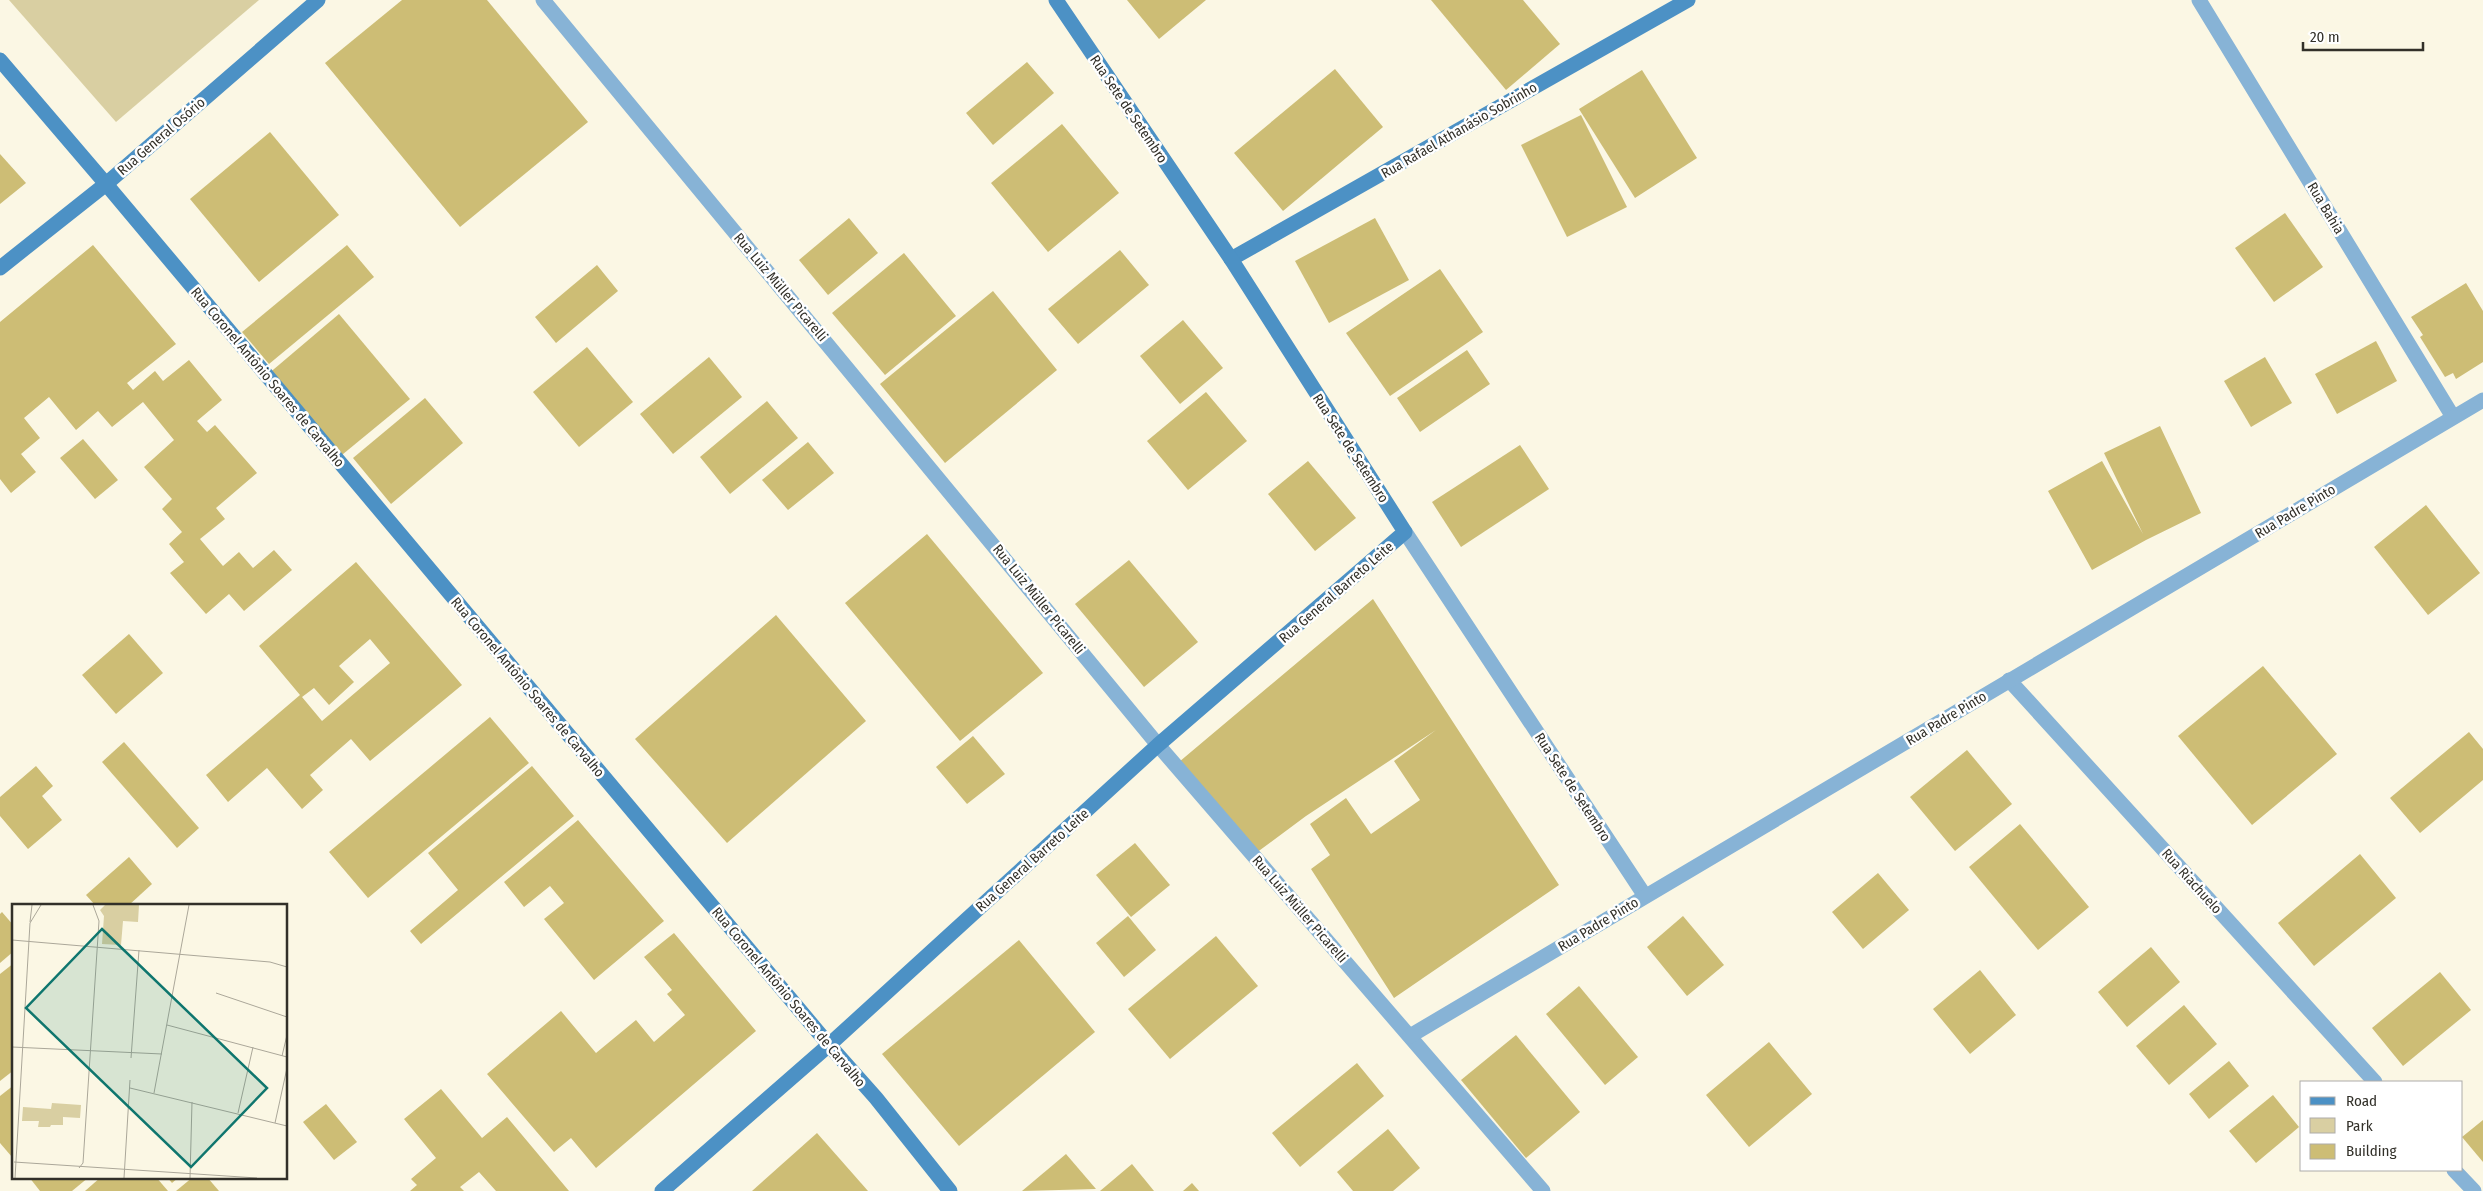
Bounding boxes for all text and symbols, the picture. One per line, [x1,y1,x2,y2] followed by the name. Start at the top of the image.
[2303,20,2423,52] scale bar
[2310,28,2340,46] text: 20 m
[1086,52,1171,166] street label: Rua Sete de Setembro
[1378,79,1540,182] street label: Rua Rafael Athanásio Sobrinho
[114,94,209,179] street label: Rua General Osório
[2304,179,2348,237] street label: Rua Bahia
[730,230,831,345] street label: Rua Luiz Müller Picarelli
[187,284,348,471] street label: Rua Coronel Antônio Soares de Carvalho
[1309,391,1392,506] street label: Rua Sete de Setembro
[2252,481,2339,542] street label: Rua Padre Pinto
[1276,538,1397,647] street label: Rua General Barreto Leite
[989,541,1088,658] street label: Rua Luiz Müller Picarelli
[447,594,608,781] street label: Rua Coronel Antônio Soares de Carvalho
[1903,688,1990,749] street label: Rua Padre Pinto
[1531,730,1614,845] street label: Rua Sete de Setembro
[972,805,1092,916] street label: Rua General Barreto Leite
[2158,845,2225,917] street label: Rua Riachuelo
[1248,852,1351,966] street label: Rua Luiz Müller Picarelli
[1555,894,1642,955] street label: Rua Padre Pinto
[12,904,288,1178] inset map
[708,904,869,1091] street label: Rua Coronel Antônio Soares de Carvalho
[2300,1081,2463,1171] legend
[2346,1092,2377,1110] text: Road
[2346,1117,2373,1135] text: Park
[2346,1142,2397,1160] text: Building

